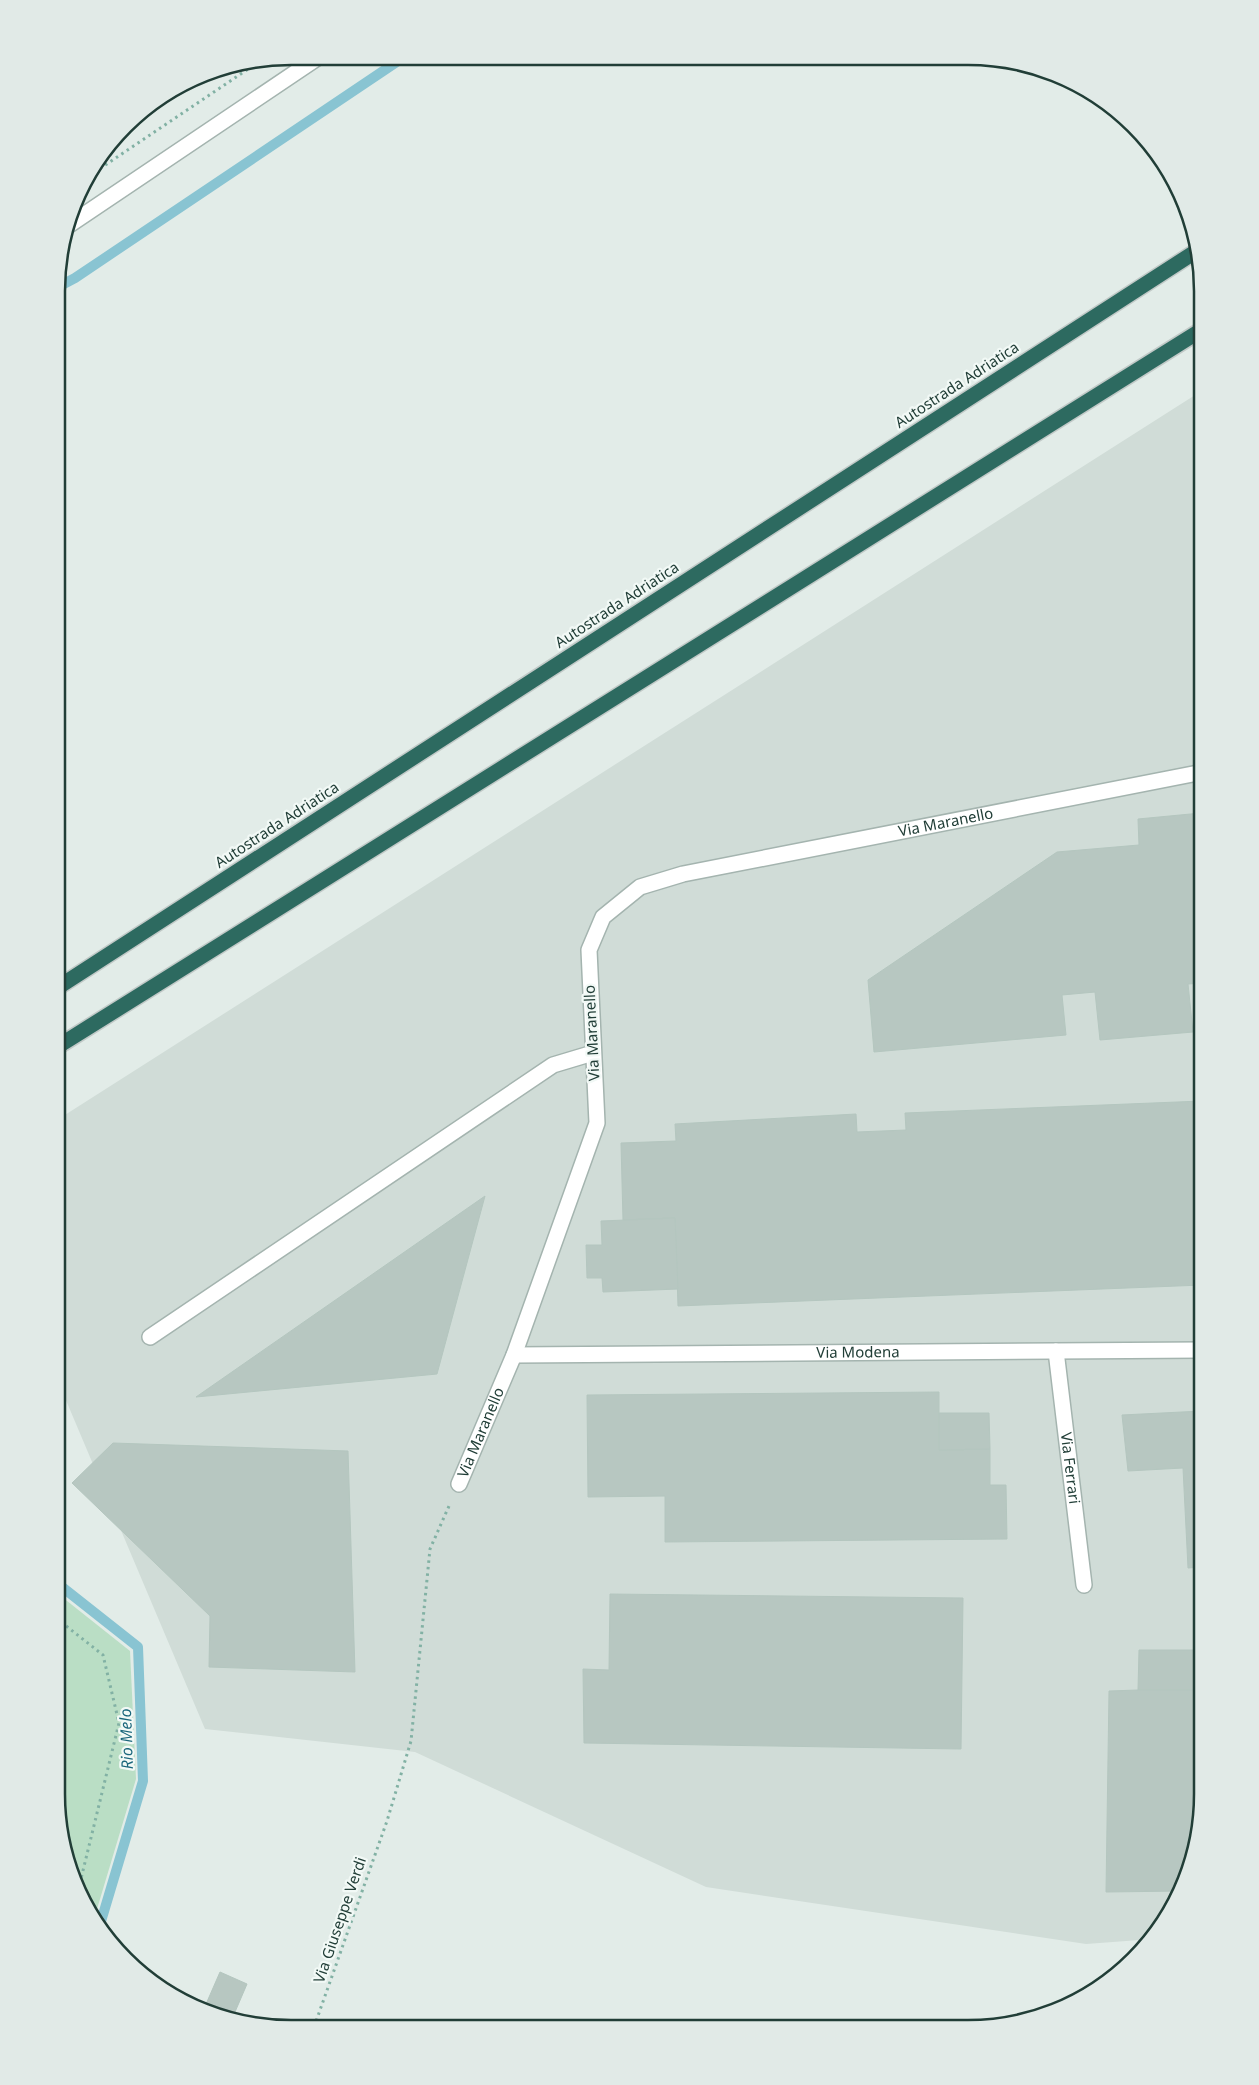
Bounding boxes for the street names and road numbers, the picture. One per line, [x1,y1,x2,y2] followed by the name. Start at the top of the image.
[891,337,1022,432] street label: Autostrada Adriatica
[551,557,682,652] street label: Autostrada Adriatica
[211,777,342,872] street label: Autostrada Adriatica
[896,802,995,841] street label: Via Maranello
[579,985,604,1082] street label: Via Maranello
[816,1341,900,1362] street label: Via Modena
[452,1384,508,1480] street label: Via Maranello
[1057,1431,1085,1505] street label: Via Ferrari
[308,1854,370,1985] street label: Via Giuseppe Verdi

